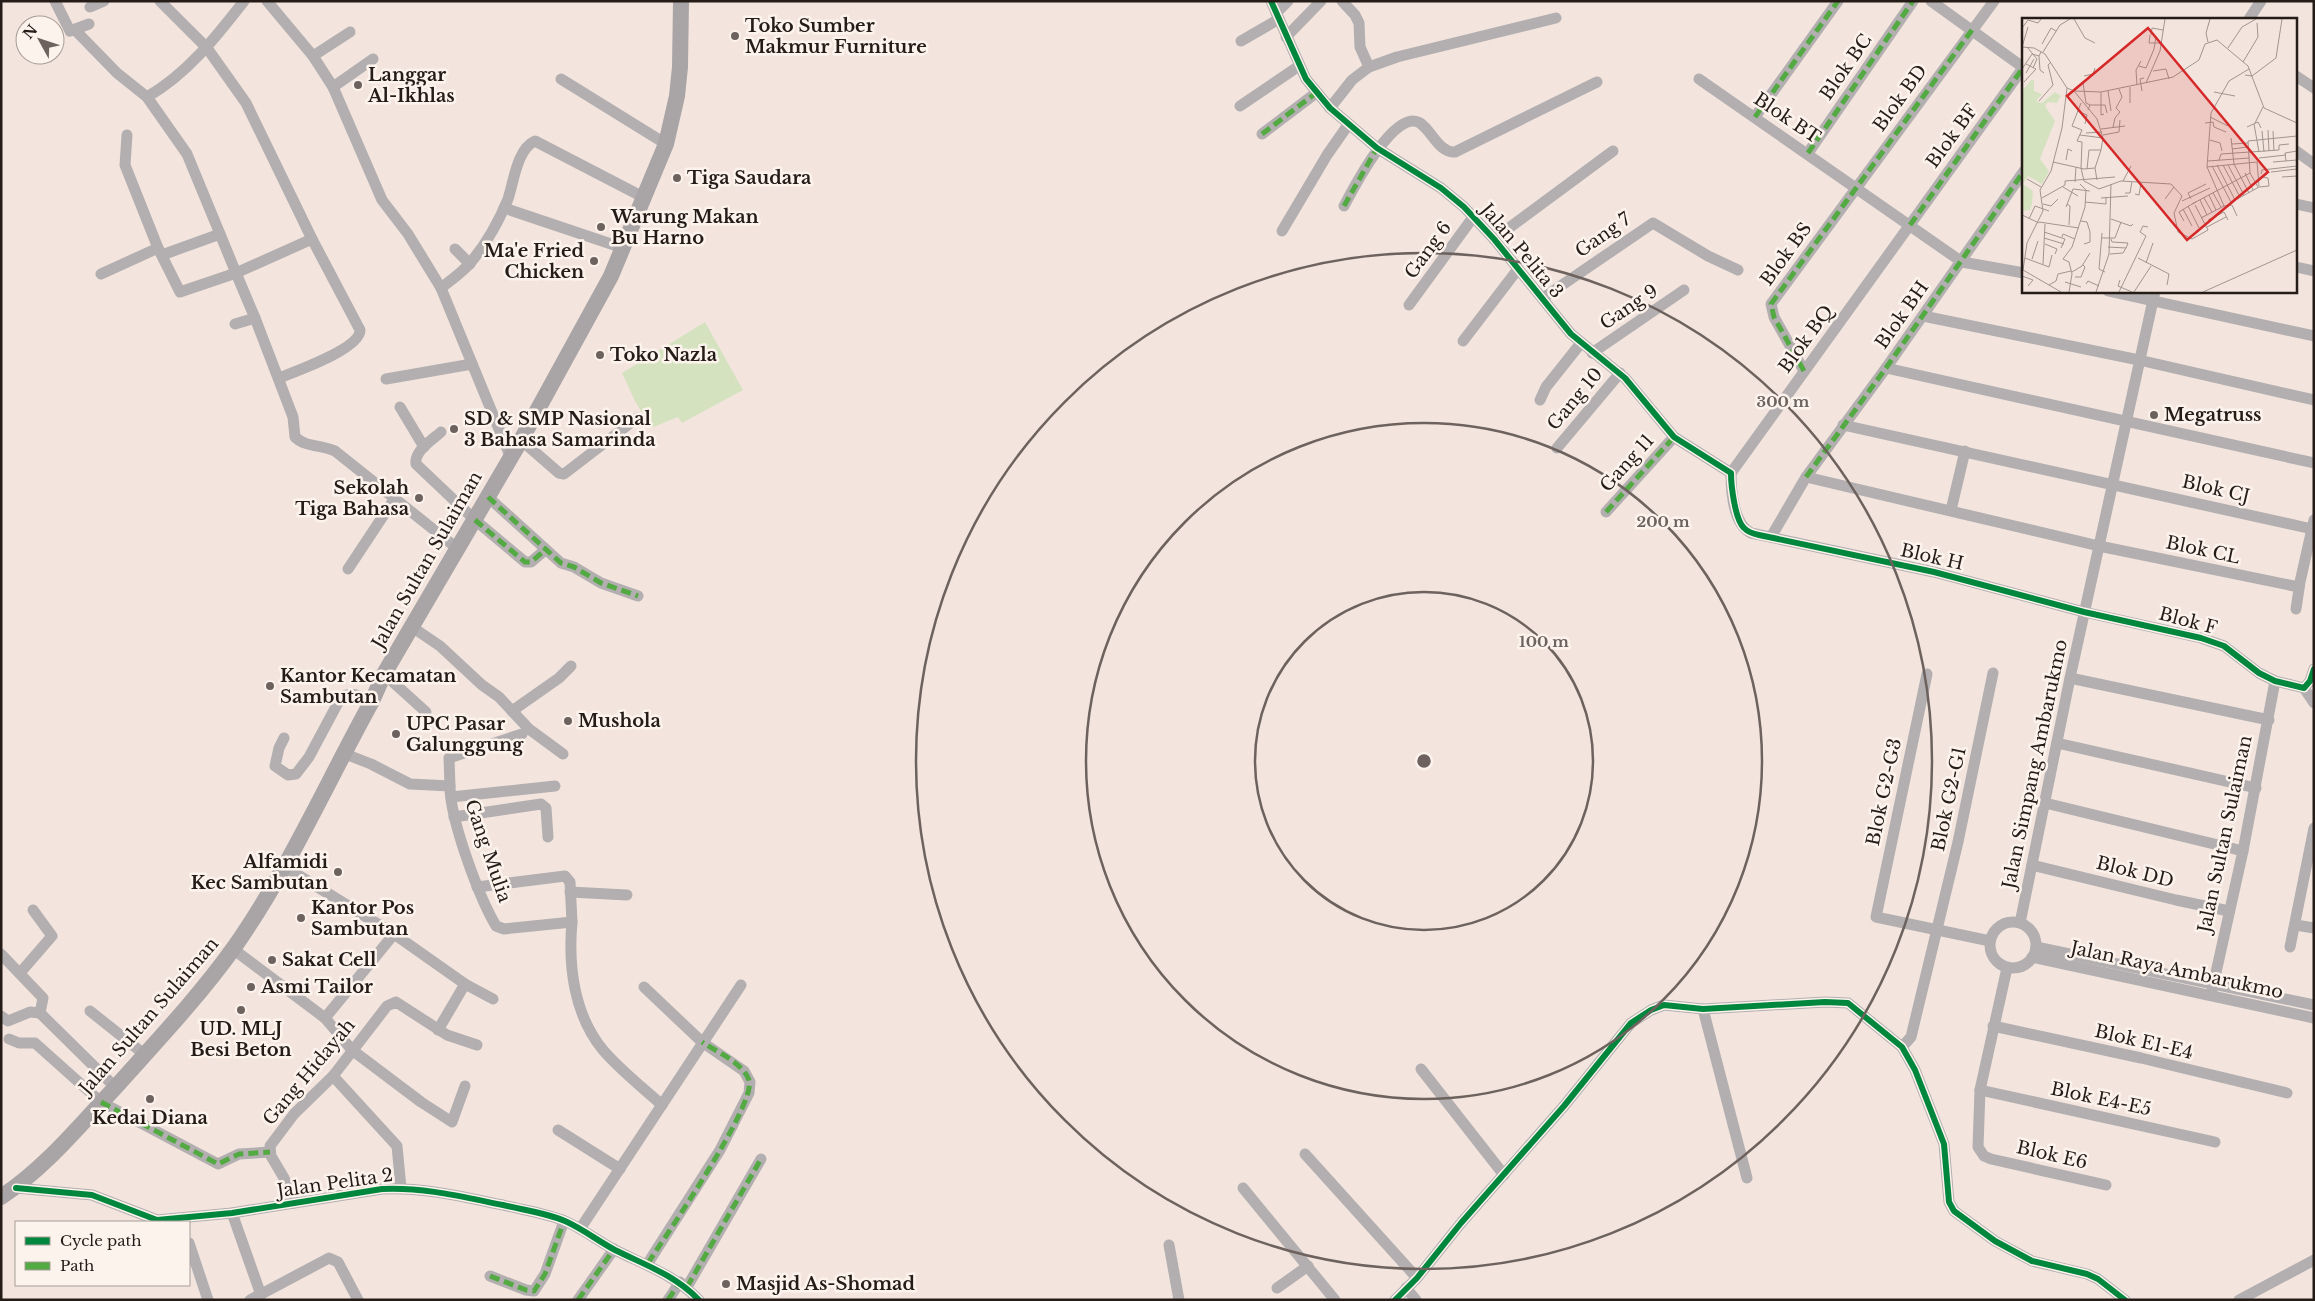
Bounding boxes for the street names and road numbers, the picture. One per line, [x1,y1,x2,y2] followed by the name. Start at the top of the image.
[1815,30,1877,104] street label: Blok BC
[1868,60,1932,136] street label: Blok BD
[1750,88,1825,149] street label: Blok BT
[1922,100,1982,172] street label: Blok BF
[1475,198,1568,303] street label: Jalan Pelita 3
[1571,207,1636,262] street label: Gang 7
[1400,217,1456,283] street label: Gang 6
[1756,218,1816,290] street label: Blok BS
[1871,277,1933,353] street label: Blok BH
[1596,280,1662,334] street label: Gang 9
[1774,301,1838,377] street label: Blok BQ
[1543,363,1607,435] street label: Gang 10
[1595,430,1659,496] street label: Gang 11
[366,467,487,654] street label: Jalan Sultan Sulaiman
[2180,471,2252,507] street label: Blok CJ
[2164,531,2242,569] street label: Blok CL
[1898,539,1966,575] street label: Blok H
[2156,603,2220,639] street label: Blok F
[1997,637,2072,893] street label: Jalan Simpang Ambarukmo
[2193,733,2257,937] street label: Jalan Sultan Sulaiman
[1862,736,1906,848] street label: Blok G2-G3
[1927,745,1971,853] street label: Blok G2-G1
[460,797,516,905] street label: Gang Mulia
[2094,852,2176,892] street label: Blok DD
[73,933,223,1101] street label: Jalan Sultan Sulaiman
[2067,936,2285,1003] street label: Jalan Raya Ambarukmo
[258,1014,360,1130] street label: Gang Hidayah
[2093,1020,2195,1064] street label: Blok E1-E4
[2049,1078,2153,1120] street label: Blok E4-E5
[2014,1136,2090,1174] street label: Blok E6
[274,1164,394,1202] street label: Jalan Pelita 2

